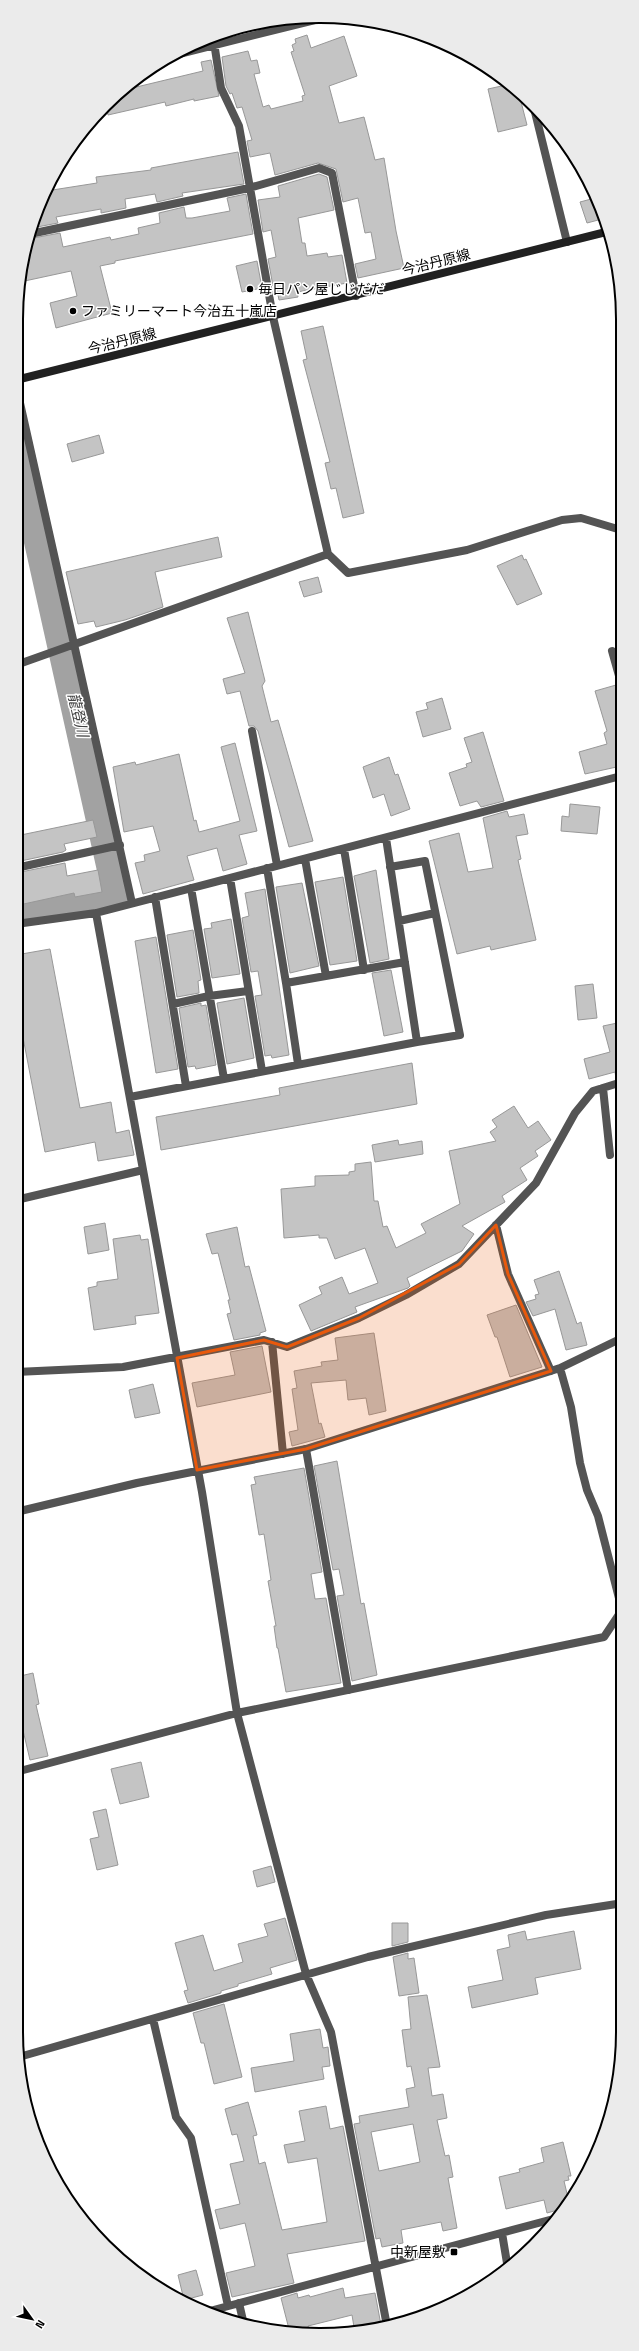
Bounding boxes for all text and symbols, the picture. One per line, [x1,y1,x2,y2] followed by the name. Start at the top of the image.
[399,243,472,280] street label: 今治丹原線
[258,278,385,299] place label: 毎日パン屋じじだだ
[245,284,255,294] marker: 毎日パン屋じじだだ
[81,300,277,321] place label: ファミリーマート今治五十嵐店
[68,306,78,316] marker: ファミリーマート今治五十嵐店
[85,322,158,359] street label: 今治丹原線
[62,690,95,741] water label: 龍登川
[390,2241,446,2262] place label: 中新屋敷
[449,2247,459,2257] marker: 中新屋敷
[12,2299,52,2339] north arrow
[32,2317,49,2332] text: N

